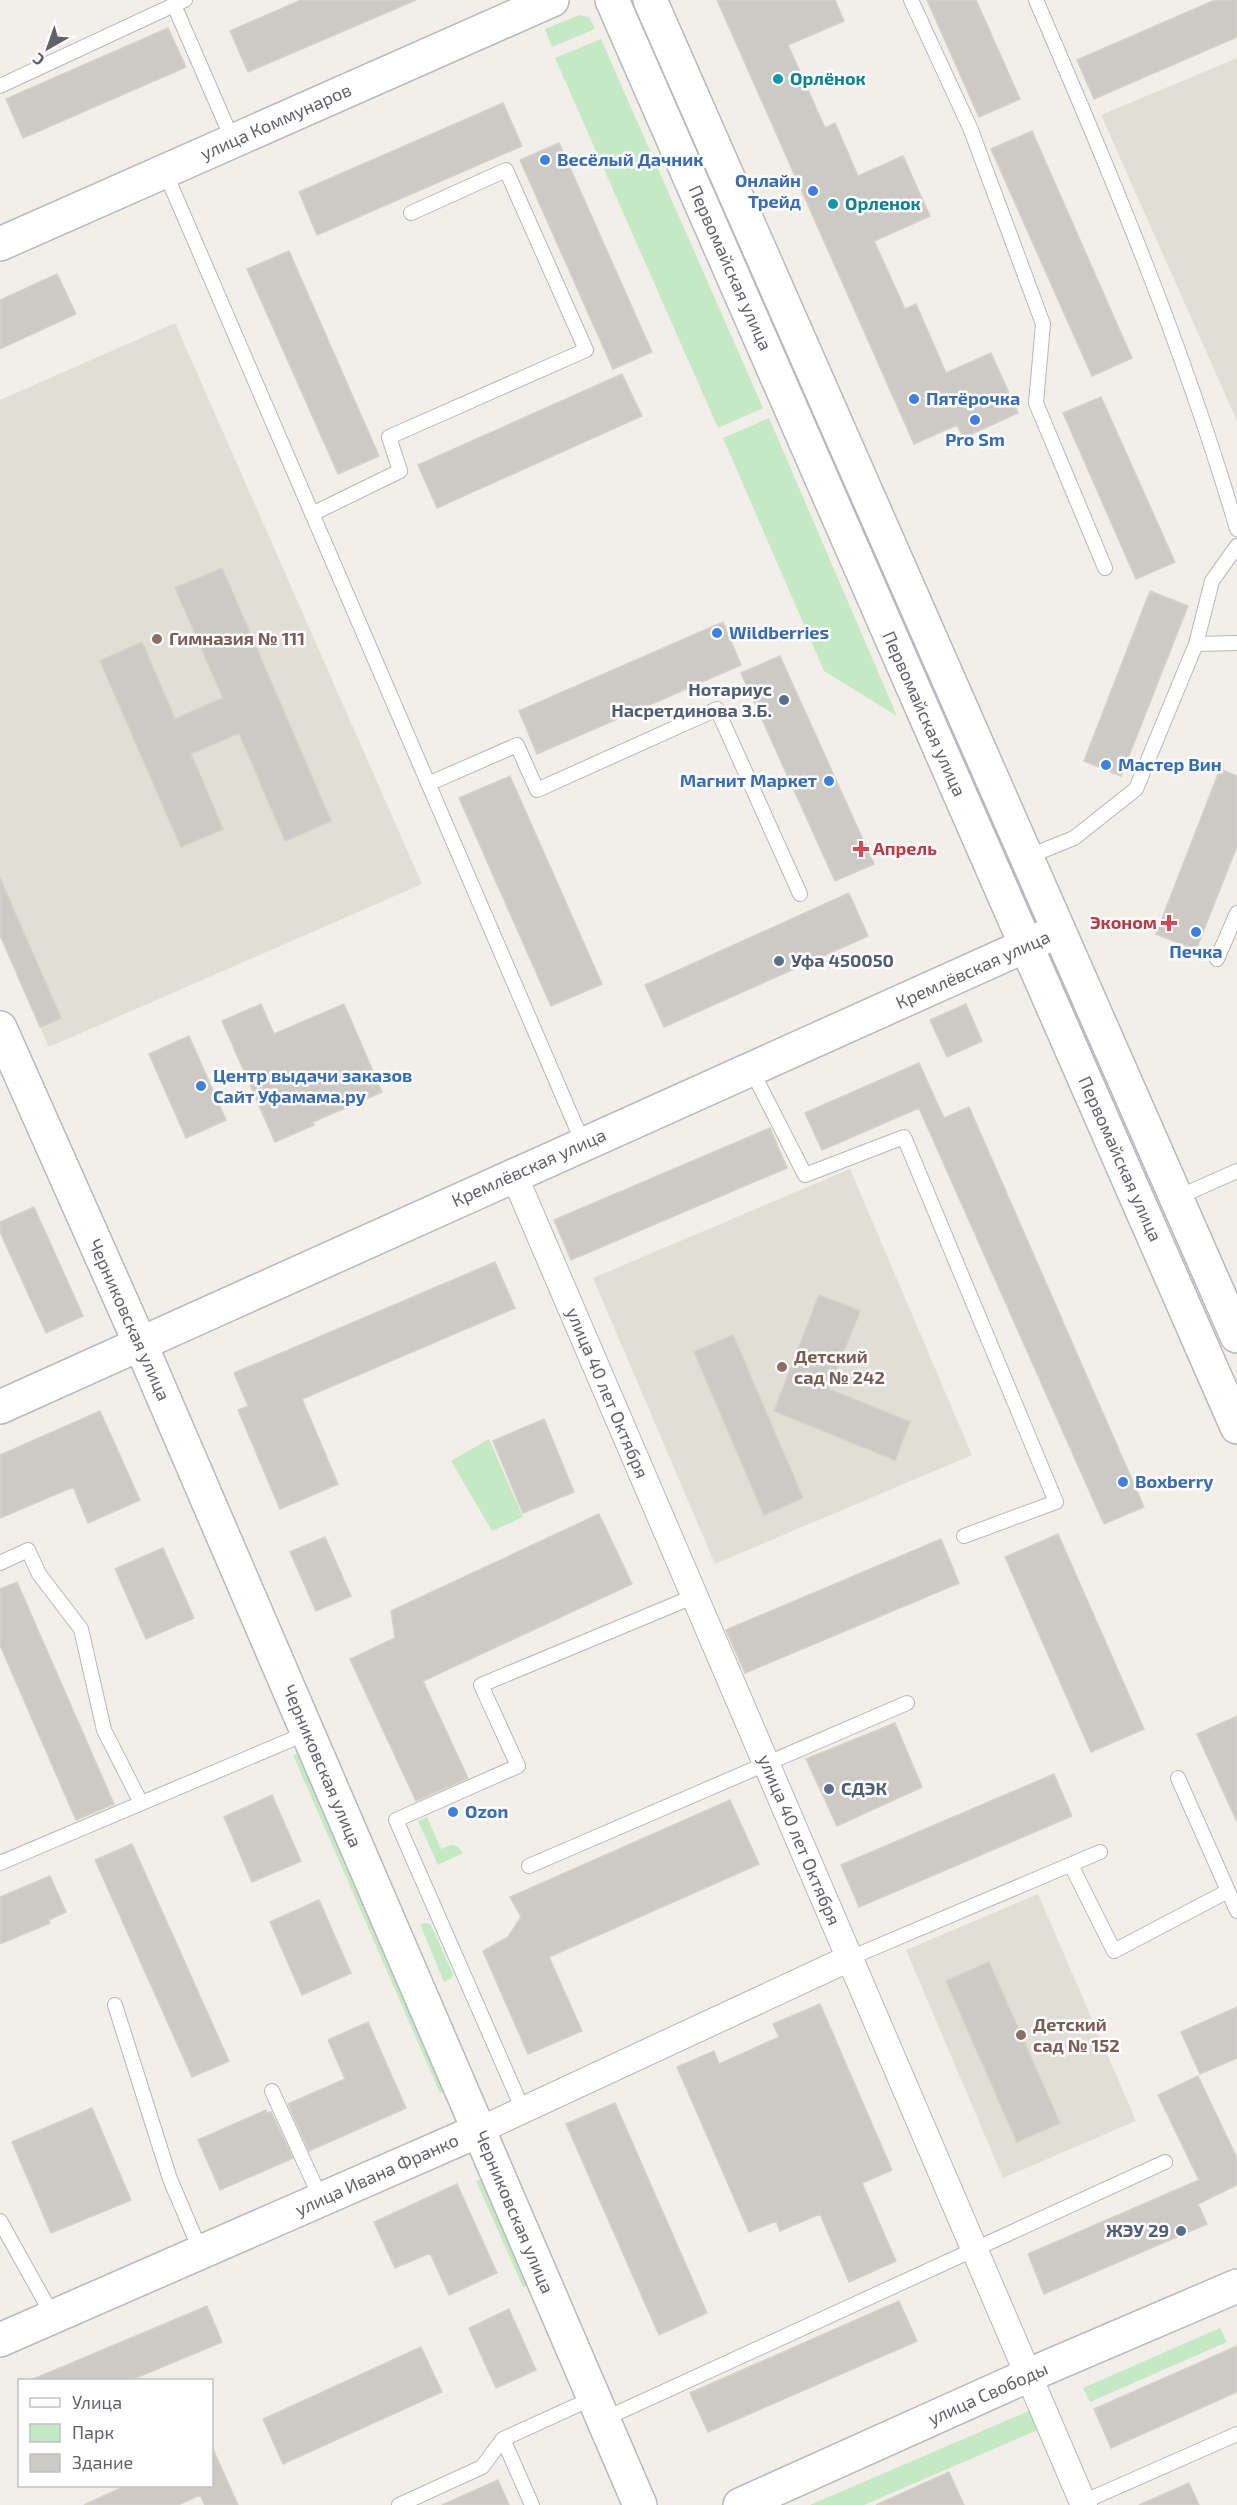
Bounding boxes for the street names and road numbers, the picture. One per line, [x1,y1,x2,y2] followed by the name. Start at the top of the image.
[197,78,354,164] street label: улица Коммунаров
[684,181,777,354] street label: Первомайская улица
[878,627,971,800] street label: Первомайская улица
[892,925,1053,1013] street label: Кремлёвская улица
[1074,1072,1167,1245] street label: Первомайская улица
[448,1123,609,1211] street label: Кремлёвская улица
[84,1235,176,1404] street label: Черниковская улица
[562,1304,654,1481] street label: улица 40 лет Октября
[279,1681,367,1850] street label: Черниковская улица
[754,1751,846,1928] street label: улица 40 лет Октября
[471,2127,559,2296] street label: Черниковская улица
[291,2128,462,2220] street label: улица Ивана Франко
[924,2357,1051,2429] street label: улица Свободы

